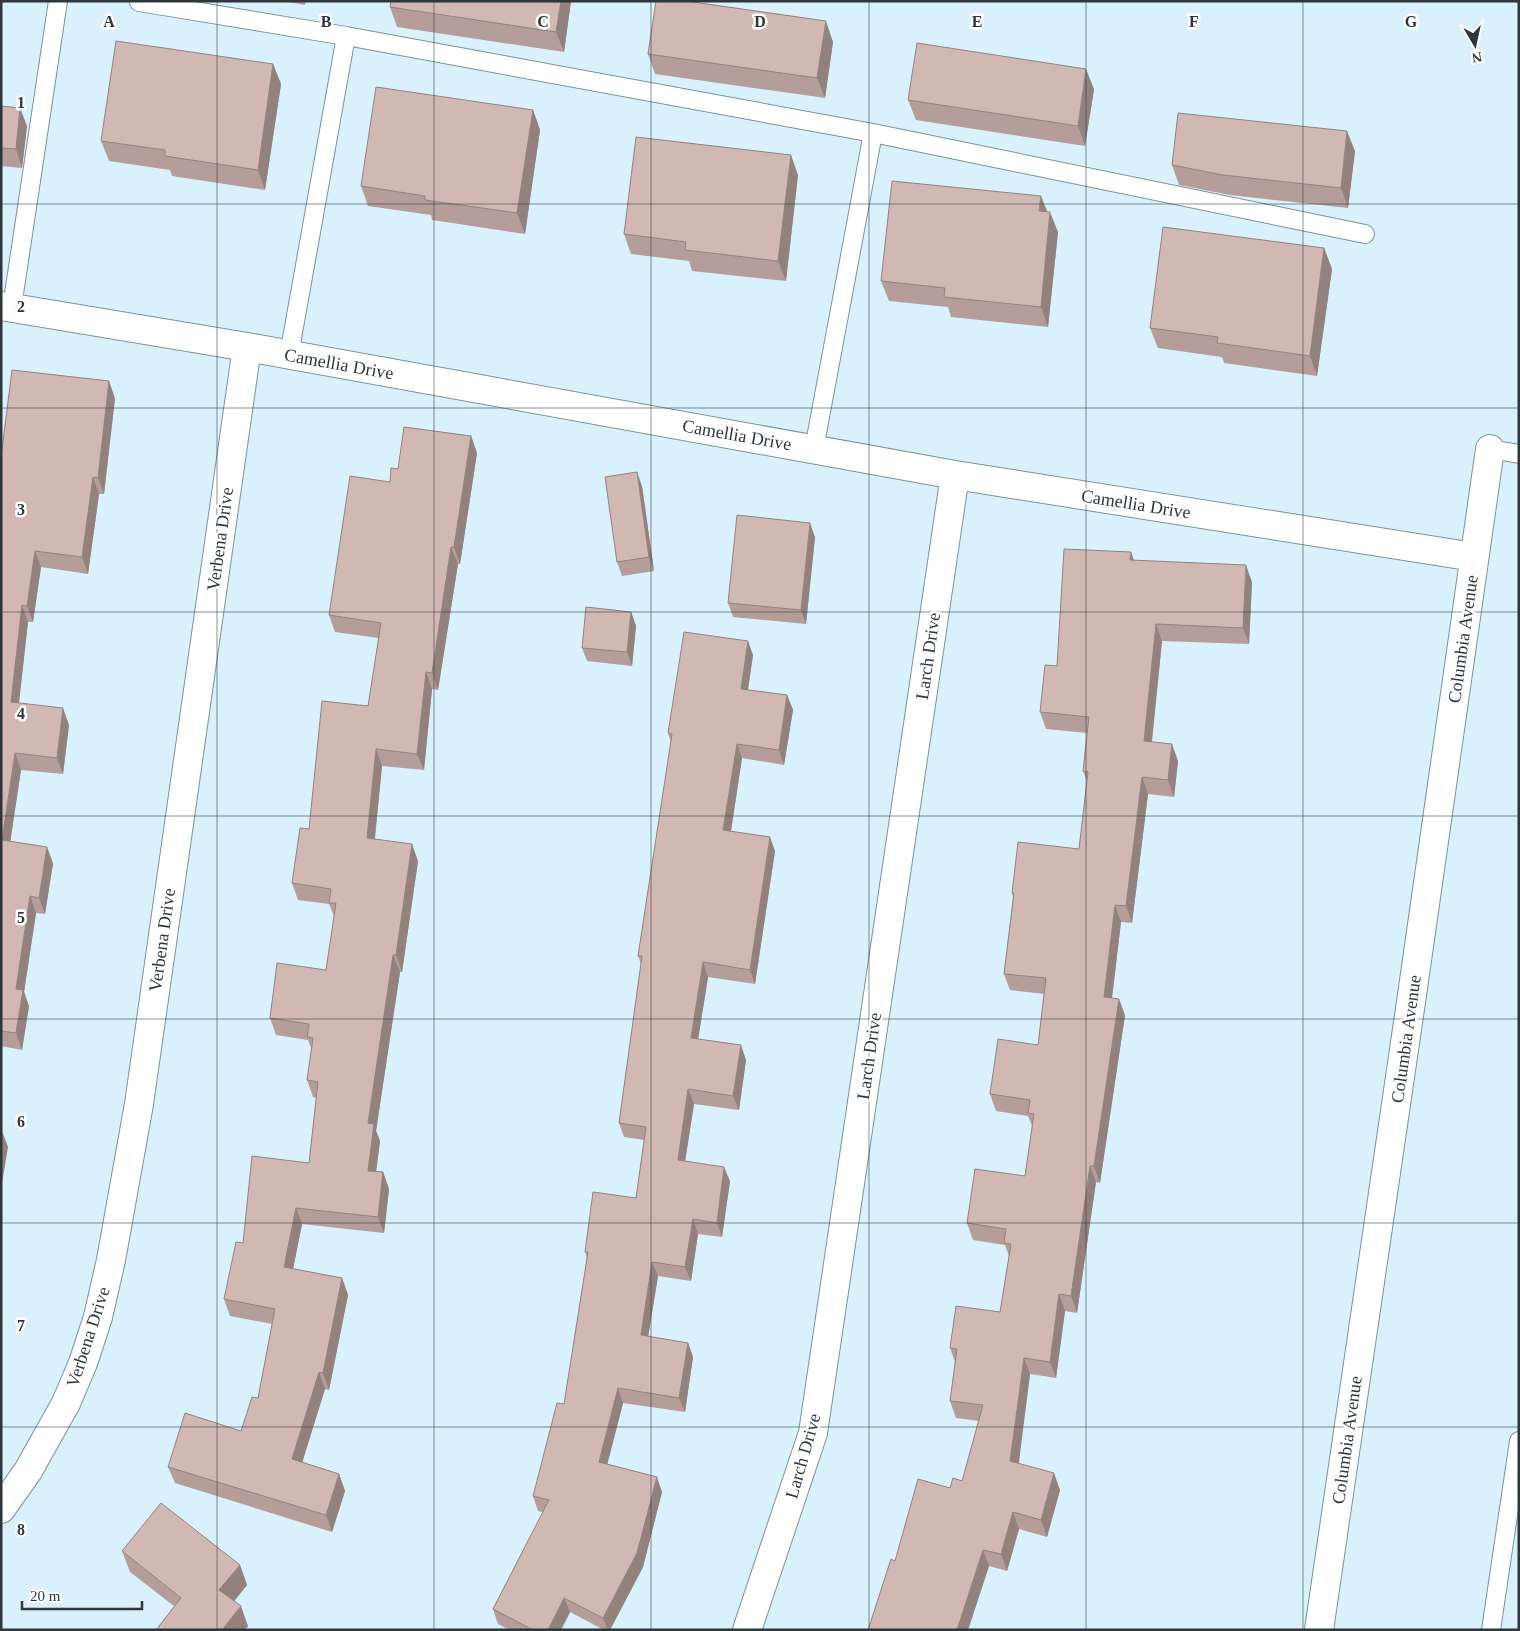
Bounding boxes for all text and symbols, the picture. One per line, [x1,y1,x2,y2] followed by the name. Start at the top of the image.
[103,13,115,30] text: A
[321,13,332,30] text: B
[537,13,549,30] text: C
[754,13,766,30] text: D
[972,13,982,30] text: E
[1189,13,1199,30] text: F
[1405,13,1418,30] text: G
[1450,20,1500,70] north arrow
[1471,49,1483,66] text: N
[17,94,25,111] text: 1
[17,298,25,315] text: 2
[283,345,395,383] street label: Camellia Drive
[681,416,793,454] street label: Camellia Drive
[1080,485,1192,523] street label: Camellia Drive
[203,486,237,592] street label: Verbena Drive
[17,501,25,518] text: 3
[1444,574,1482,704] street label: Columbia Avenue
[912,611,944,701] street label: Larch Drive
[17,705,25,722] text: 4
[145,887,179,993] street label: Verbena Drive
[17,909,25,926] text: 5
[1387,974,1425,1104] street label: Columbia Avenue
[853,1011,885,1101] street label: Larch Drive
[17,1113,25,1130] text: 6
[62,1284,114,1390] street label: Verbena Drive
[17,1317,25,1334] text: 7
[1328,1375,1366,1505] street label: Columbia Avenue
[781,1411,825,1501] street label: Larch Drive
[17,1521,25,1538] text: 8
[22,1578,142,1610] scale bar
[30,1588,61,1604] text: 20 m

